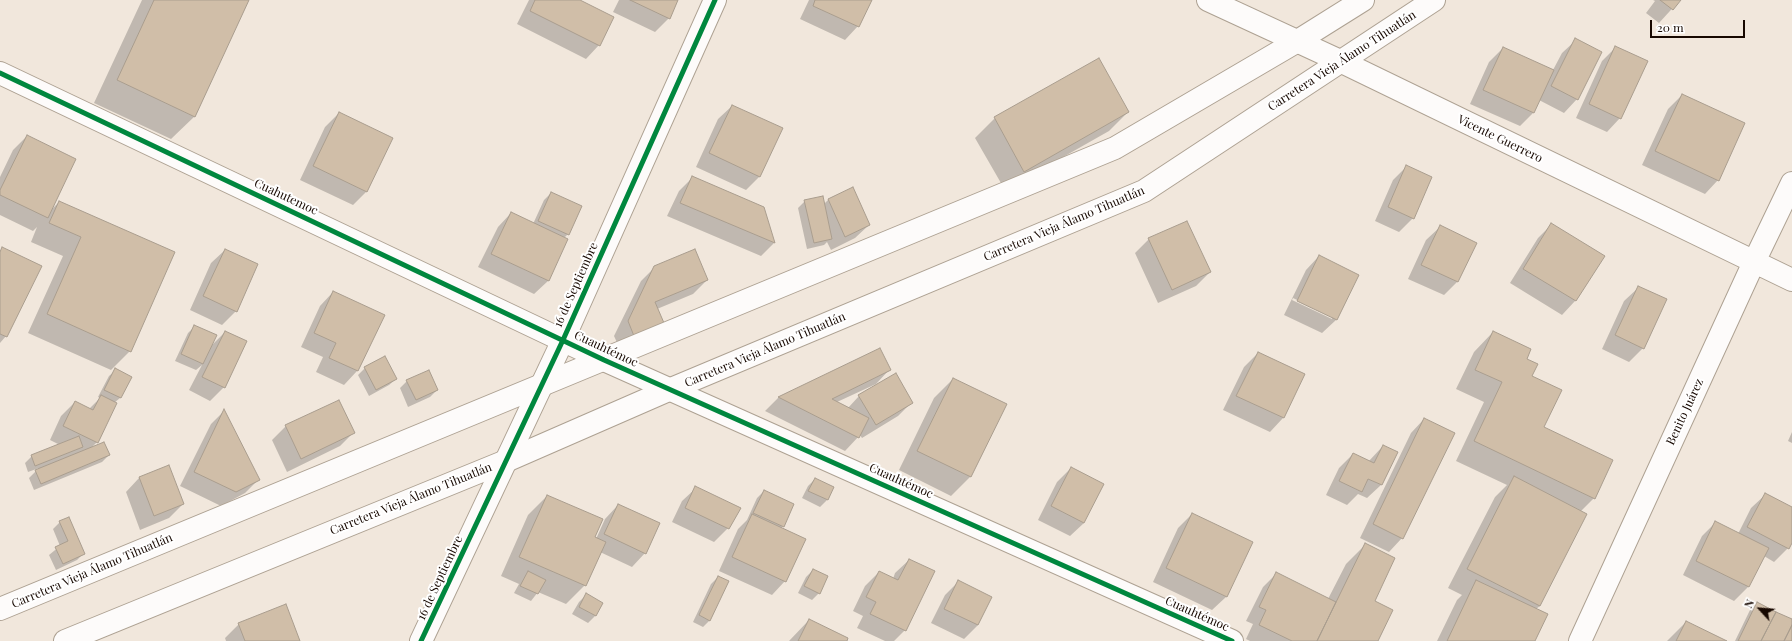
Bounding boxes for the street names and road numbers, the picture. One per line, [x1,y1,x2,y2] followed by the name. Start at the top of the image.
[1265,8,1419,114] street label: Carretera Vieja Álamo Tihuatlán
[1455,112,1545,166] street label: Vicente Guerrero
[252,176,320,218] street label: Cuahutemoc
[981,184,1147,264] street label: Carretera Vieja Álamo Tihuatlán
[551,240,601,330] street label: 16 de Septiembre
[682,310,848,390] street label: Carretera Vieja Álamo Tihuatlán
[572,328,640,370] street label: Cuauhtémoc
[1663,377,1707,447] street label: Benito Juárez
[328,460,494,538] street label: Carretera Vieja Álamo Tihuatlán
[867,460,935,502] street label: Cuauhtémoc
[9,531,175,611] street label: Carretera Vieja Álamo Tihuatlán
[414,533,466,623] street label: 16 de Septiembre
[1163,593,1231,635] street label: Cuauhtémoc

